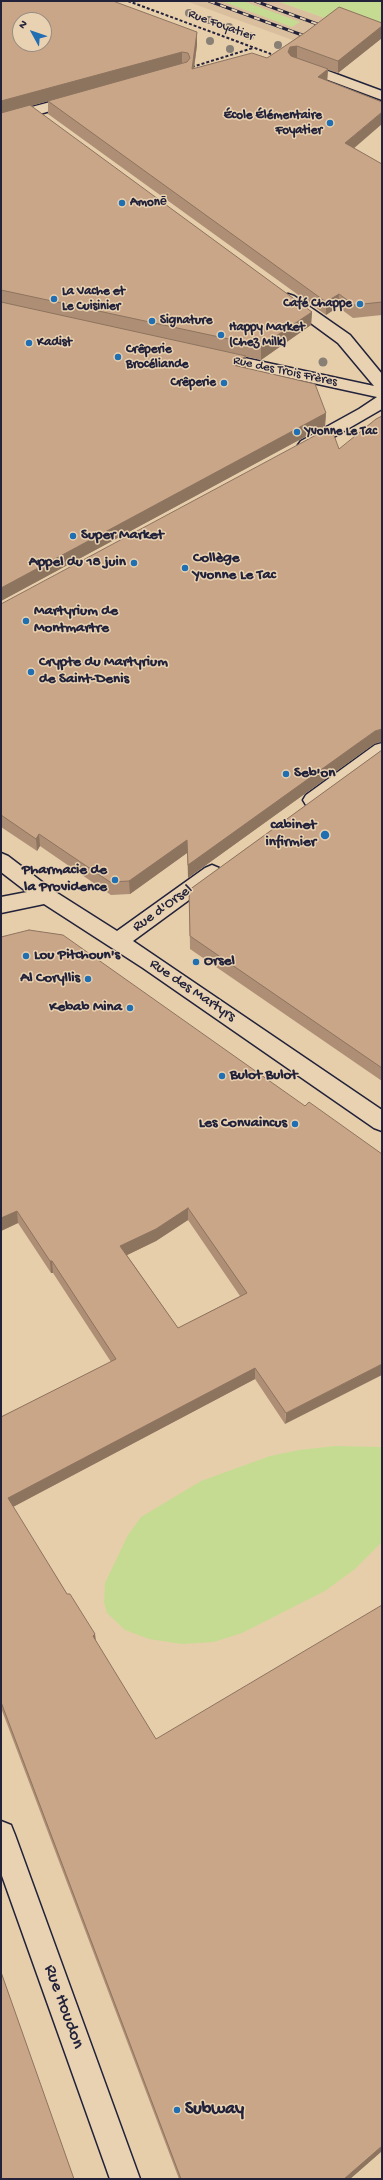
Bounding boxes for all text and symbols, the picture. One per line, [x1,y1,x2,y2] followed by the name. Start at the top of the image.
[186,7,256,45] street label: Rue Foyatier
[12,12,52,52] north arrow
[17,18,30,32] text: N
[224,108,322,139] place label: École Élémentaire Foyatier
[325,118,335,128] marker: École Élémentaire Foyatier
[130,195,167,211] place label: Amonē
[117,198,127,208] marker: Amonē
[62,284,125,315] place label: La Vache et Le Cuisinier
[49,294,59,304] marker: La Vache et Le Cuisinier
[283,296,352,312] place label: Café Chappe
[355,299,365,309] marker: Café Chappe
[160,313,212,329] place label: Signature
[147,316,157,326] marker: Signature
[229,320,305,351] place label: Happy Market (Chez Milk)
[216,330,226,340] marker: Happy Market (Chez Milk)
[37,335,72,351] place label: Kadist
[24,338,34,348] marker: Kadist
[126,342,189,373] place label: Crêperie Brocéliande
[113,352,123,362] marker: Crêperie Brocéliande
[232,353,338,391] street label: Rue des Trois Frères
[170,375,216,391] place label: Crêperie
[219,378,229,388] marker: Crêperie
[305,424,377,440] place label: Yvonne Le Tac
[292,427,302,437] marker: Yvonne Le Tac
[81,527,164,545] place label: Super Market
[68,531,78,541] marker: Super Market
[193,550,276,585] place label: Collège Yvonne Le Tac
[29,554,126,572] place label: Appel du 18 juin
[129,558,139,568] marker: Appel du 18 juin
[180,563,190,573] marker: Collège Yvonne Le Tac
[34,603,118,638] place label: Martyrium de Montmartre
[21,616,31,626] marker: Martyrium de Montmartre
[39,654,168,689] place label: Crypte du Martyrium de Saint-Denis
[26,667,36,677] marker: Crypte du Martyrium de Saint-Denis
[294,765,335,783] place label: Seb'on
[281,769,291,779] marker: Seb'on
[266,817,316,852] place label: cabinet infirmier
[319,829,331,841] marker: cabinet infirmier
[22,862,107,897] place label: Pharmacie de la Providence
[110,875,120,885] marker: Pharmacie de la Providence
[130,881,196,937] street label: Rue d'Orsel
[34,947,120,965] place label: Lou Pitchoun's
[21,951,31,961] marker: Lou Pitchoun's
[204,953,235,971] place label: Orsel
[145,956,239,1026] street label: Rue des Martyrs
[191,957,201,967] marker: Orsel
[20,970,80,988] place label: Al Coryllis
[83,974,93,984] marker: Al Coryllis
[49,999,122,1017] place label: Kebab Mina
[125,1003,135,1013] marker: Kebab Mina
[230,1067,297,1085] place label: Bulot Bulot
[217,1071,227,1081] marker: Bulot Bulot
[199,1115,287,1133] place label: Les Convaincus
[290,1119,300,1129] marker: Les Convaincus
[38,1962,88,2052] street label: Rue Houdon
[185,2099,244,2121] place label: Subway
[172,2105,182,2115] marker: Subway

